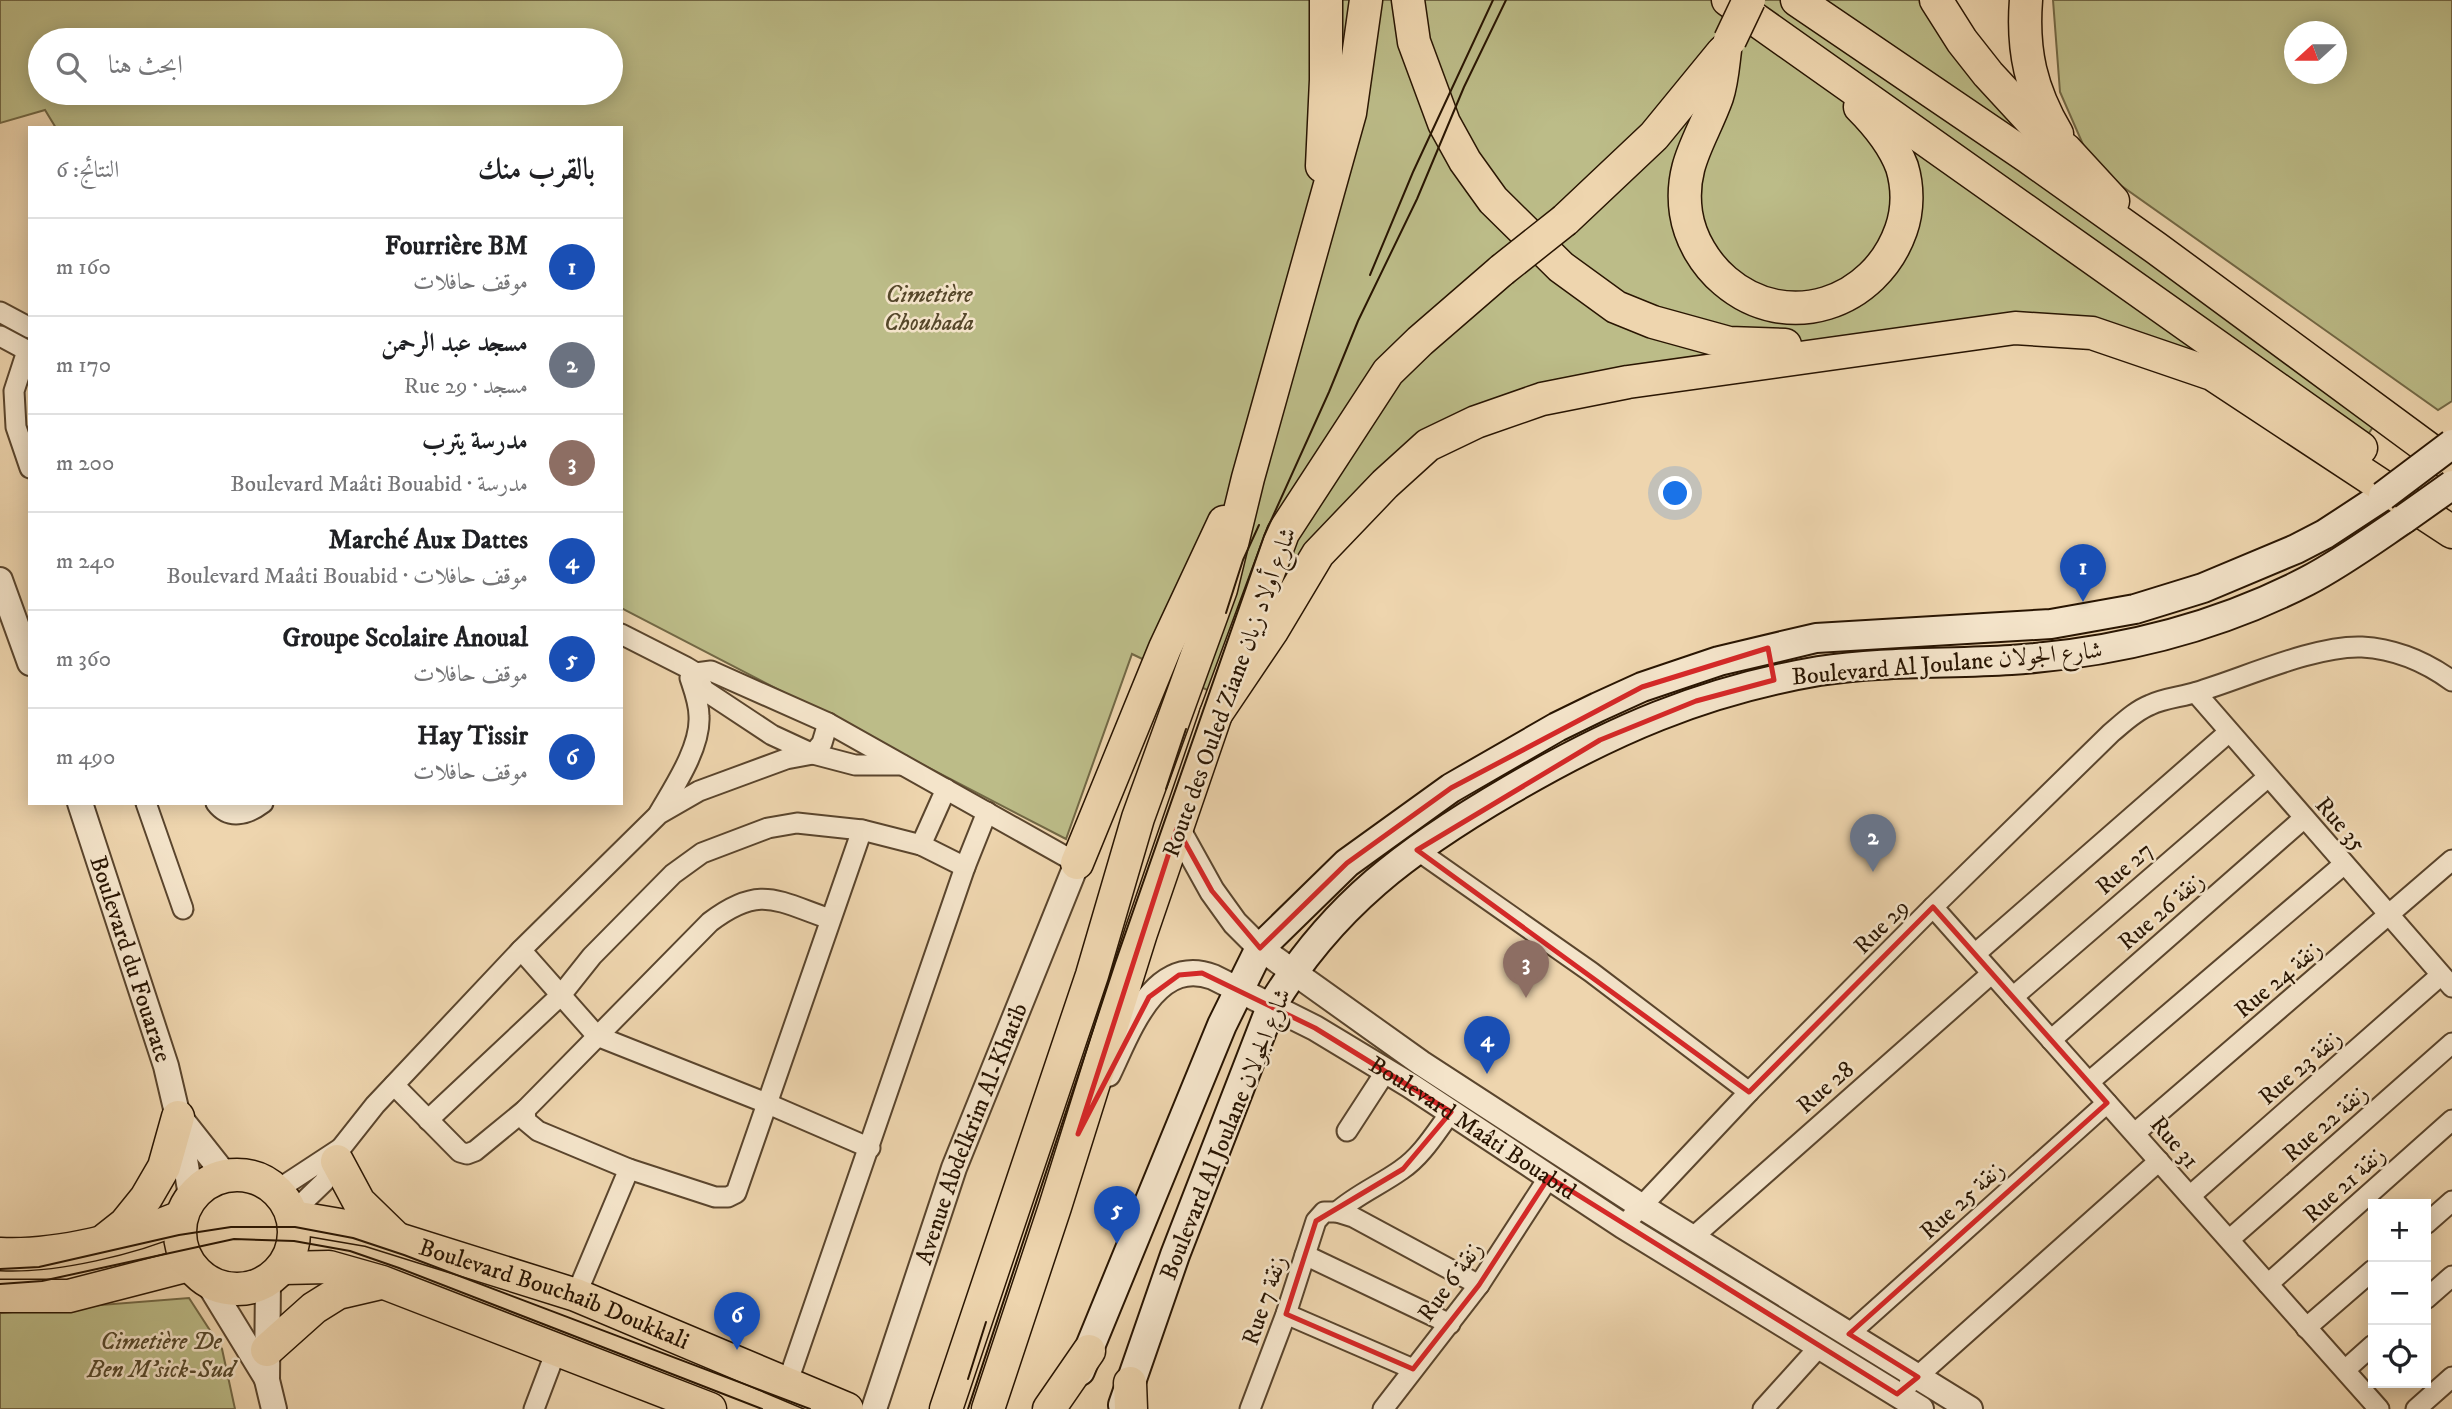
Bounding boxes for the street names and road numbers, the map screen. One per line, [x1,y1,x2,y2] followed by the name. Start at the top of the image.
[1153,522,1307,863] street label: Route des Ouled Ziane شارع أولاد زيان
[1790,635,2104,697] street label: Boulevard Al Joulane شارع الجولان
[2308,791,2372,859] street label: Rue 35
[2090,836,2160,902] street label: Rue 27
[82,852,178,1066] street label: Boulevard du Fouarate
[2112,866,2211,957] street label: Rue 26 زنقة
[1848,893,1916,961] street label: Rue 29
[2229,934,2329,1025] street label: Rue 24 زنقة
[1154,984,1302,1286] street label: Boulevard Al Joulane شارع الجولان
[909,999,1035,1269] street label: Avenue Abdelkrim Al-Khatib
[2253,1023,2349,1112] street label: Rue 23 زنقة
[1363,1050,1582,1207] street label: Boulevard Maâti Bouabid
[1791,1055,1861,1121] street label: Rue 28
[2277,1078,2375,1169] street label: Rue 22 زنقة
[2143,1110,2205,1175] street label: Rue 31
[2297,1140,2392,1230] street label: Rue 21 زنقة
[1914,1155,2011,1247] street label: Rue 25 زنقة
[415,1233,693,1357] street label: Boulevard Bouchaib Doukkali
[1411,1235,1490,1328] street label: Rue 6 زنقة
[1236,1252,1294,1349] street label: Rue 7 زنقة

